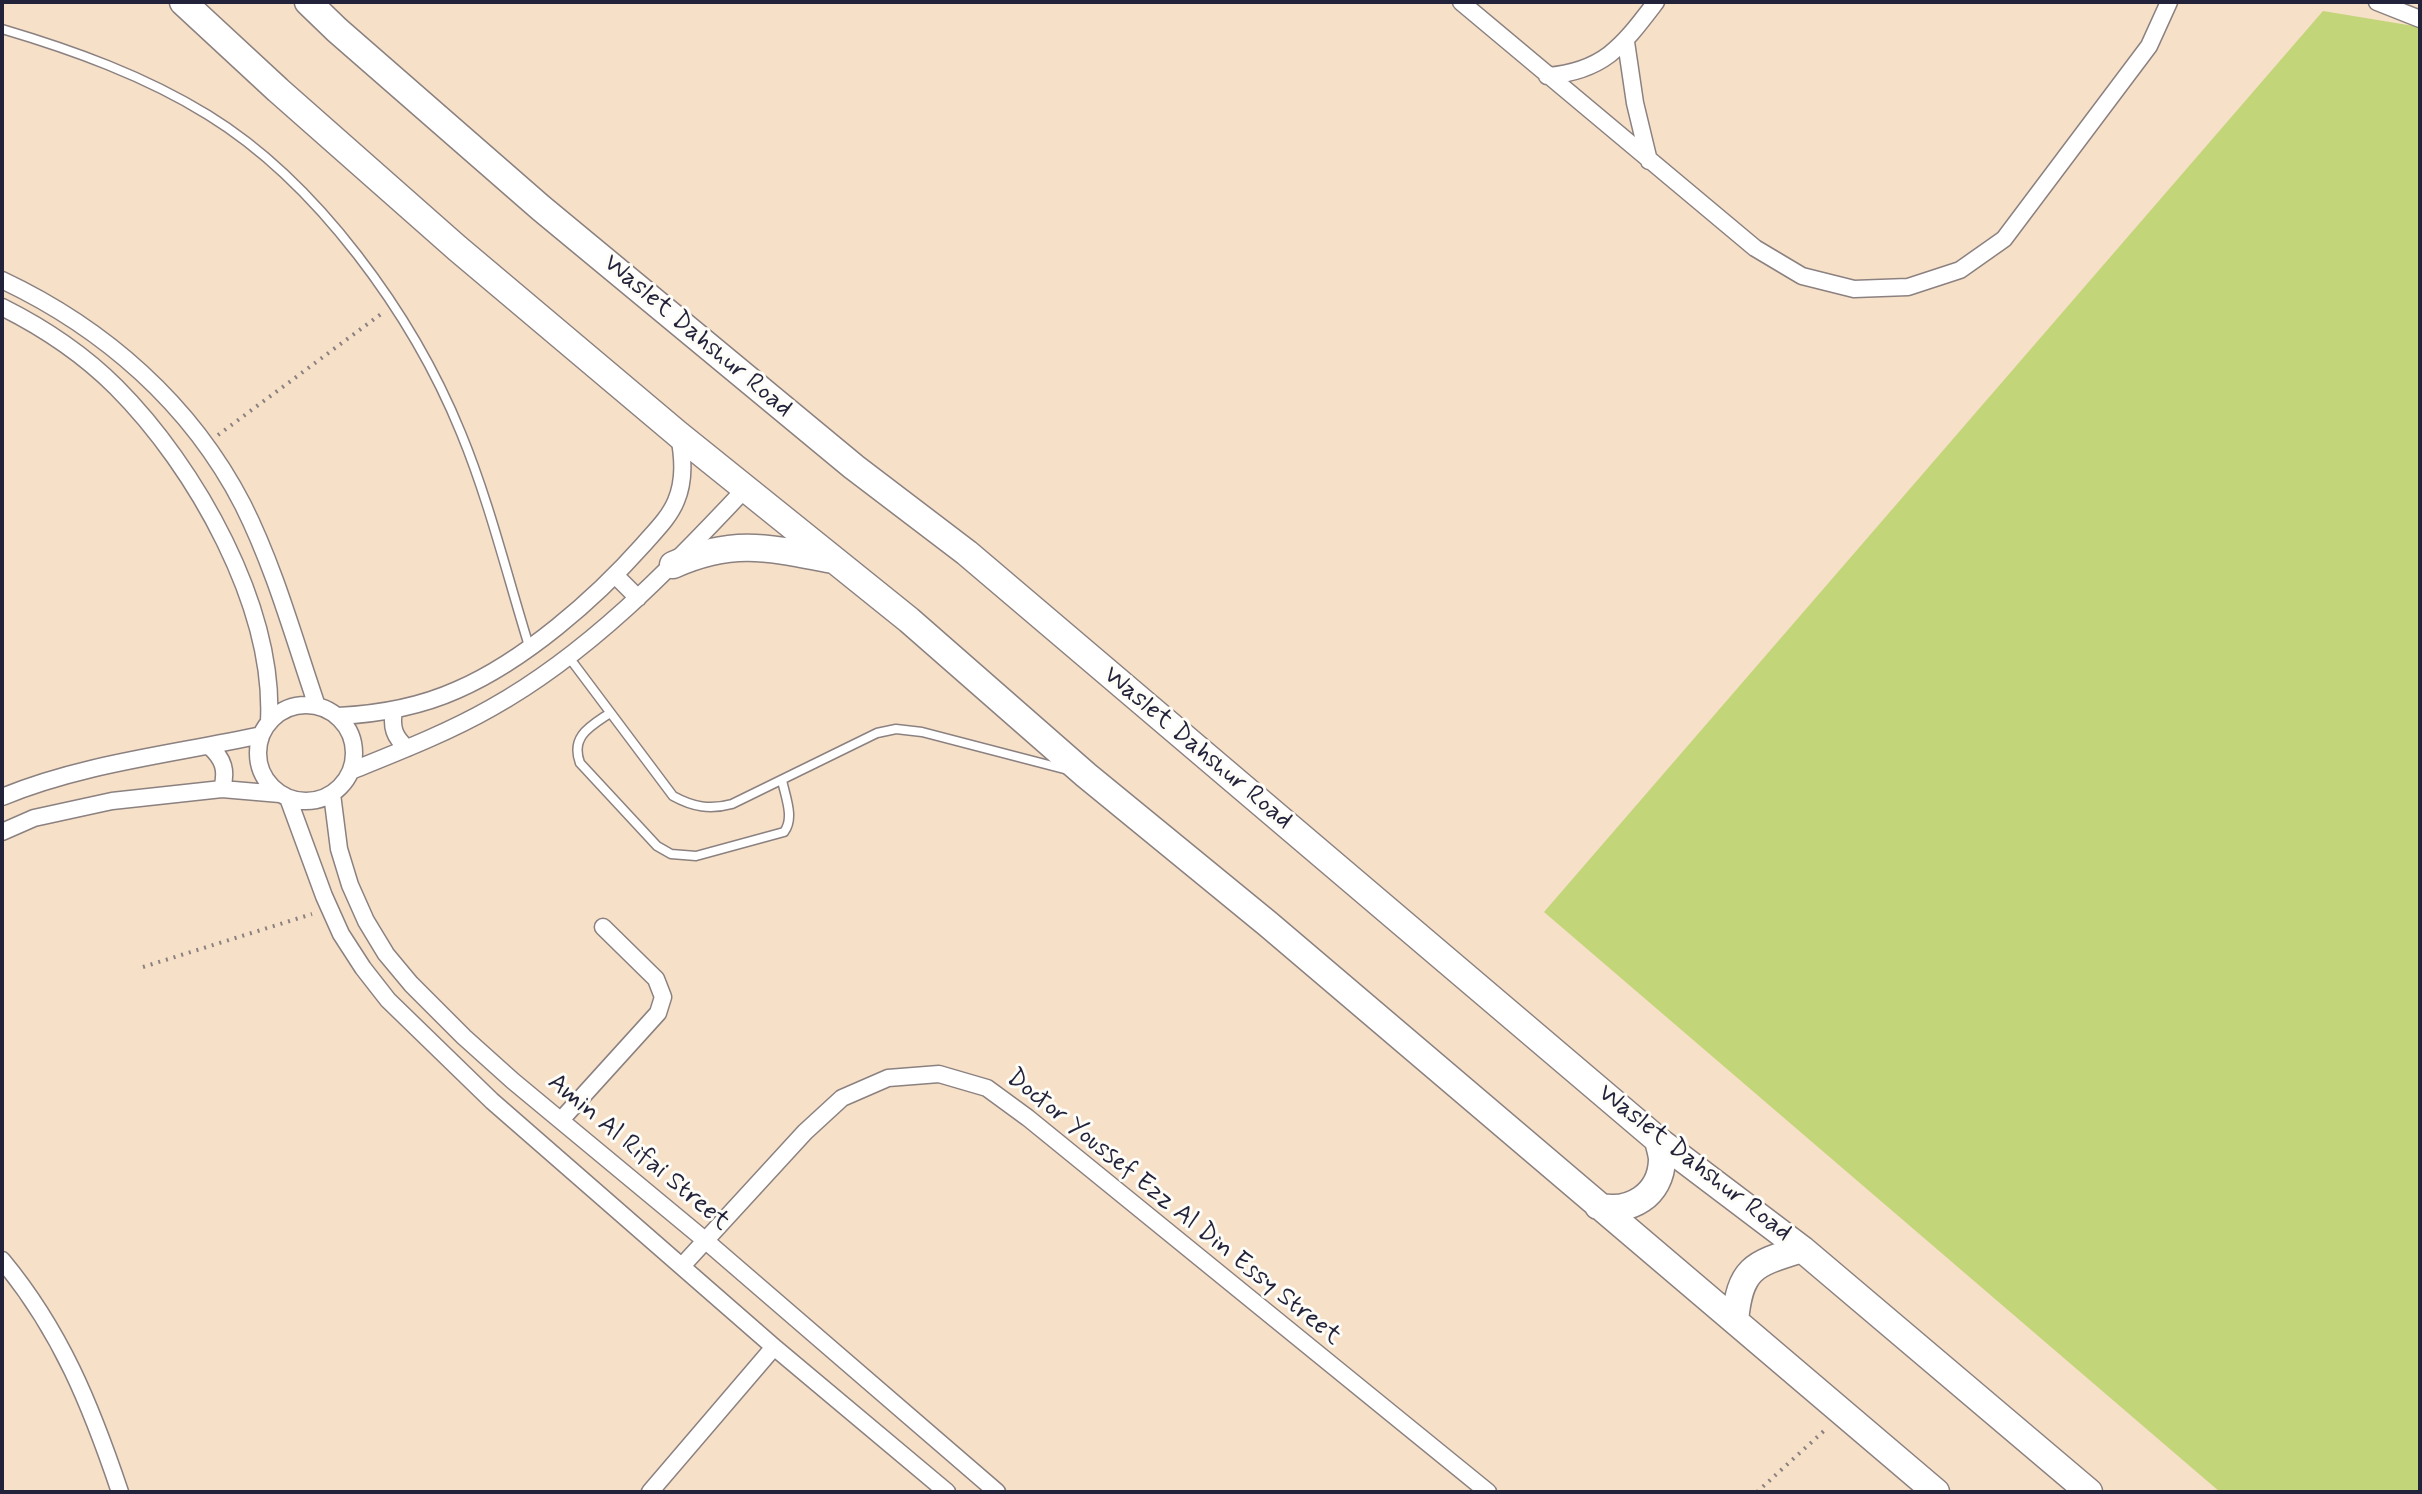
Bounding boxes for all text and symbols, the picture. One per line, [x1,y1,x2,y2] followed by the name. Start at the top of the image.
[596,249,798,425] street label: Waslet Dahshur Road
[1096,661,1298,837] street label: Waslet Dahshur Road
[999,1063,1347,1353] street label: Doctor Youssef Ezz Al Din Essy Street
[540,1068,736,1238] street label: Amin Al Rifai Street
[1591,1079,1797,1249] street label: Waslet Dahshur Road

